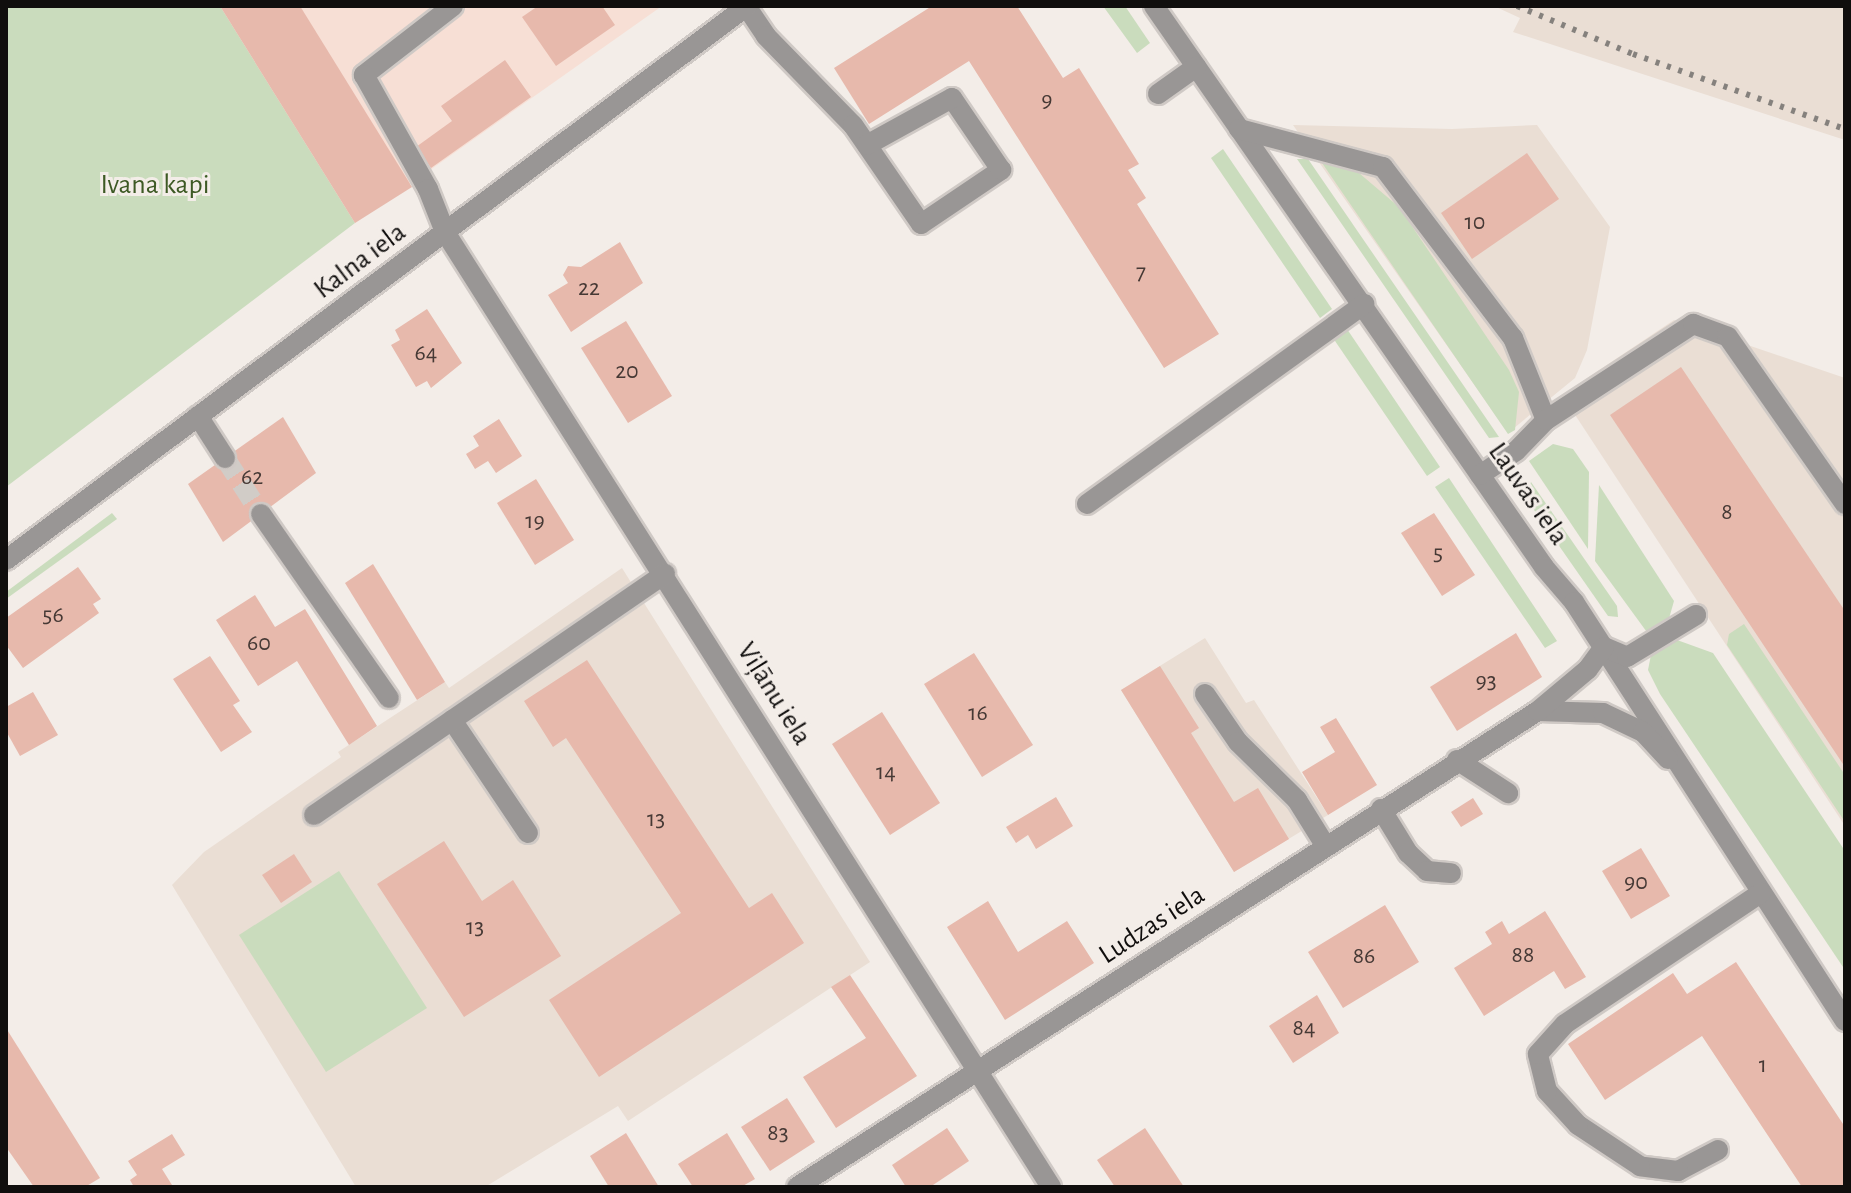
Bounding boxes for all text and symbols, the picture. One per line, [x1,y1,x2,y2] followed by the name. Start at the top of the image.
[1041,87,1053,115] house number: 9
[101,168,209,202] park label: Ivana kapi
[1465,209,1485,237] house number: 10
[307,216,413,306] street label: Kalna iela
[1136,259,1146,287] house number: 7
[578,275,600,303] house number: 22
[415,340,437,368] house number: 64
[615,358,639,386] house number: 20
[1481,436,1575,552] street label: Lauvas iela
[241,464,263,492] house number: 62
[1721,499,1733,527] house number: 8
[525,508,545,536] house number: 19
[1433,540,1443,568] house number: 5
[42,602,64,630] house number: 56
[247,630,271,658] house number: 60
[729,636,819,752] street label: Viļānu iela
[1475,668,1497,696] house number: 93
[968,700,988,728] house number: 16
[876,759,896,787] house number: 14
[647,806,665,834] house number: 13
[1624,869,1648,897] house number: 90
[1093,878,1211,972] street label: Ludzas iela
[466,914,484,942] house number: 13
[1512,942,1534,970] house number: 88
[1353,943,1375,971] house number: 86
[1293,1015,1315,1043] house number: 84
[1759,1052,1767,1080] house number: 1
[767,1120,789,1148] house number: 83

